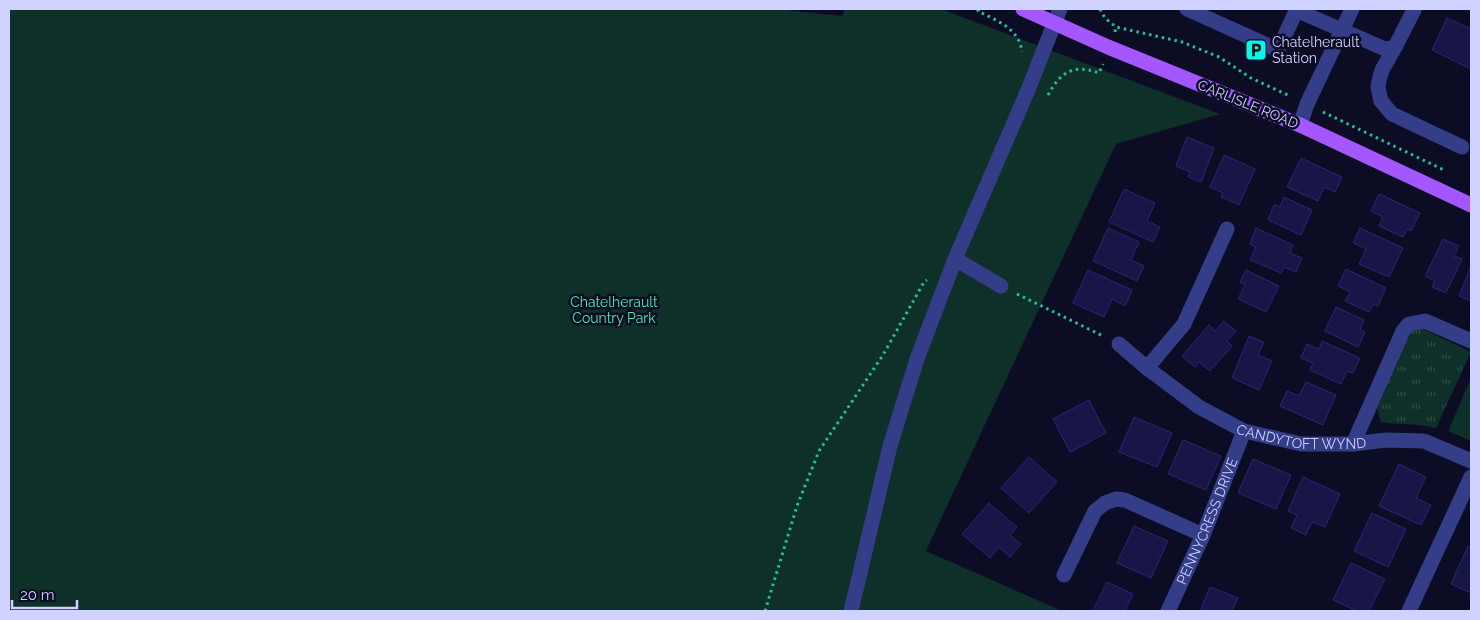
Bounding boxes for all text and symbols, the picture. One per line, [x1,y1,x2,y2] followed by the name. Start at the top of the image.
[1272,34,1360,66] place label: Chatelherault Station
[1244,38,1268,62] parking icon: Chatelherault Station
[1195,76,1301,132] street label: CARLISLE ROAD
[570,294,658,326] park label: Chatelherault Country Park
[1234,420,1367,452] street label: CANDYTOFT WYND
[1173,456,1241,587] street label: PENNYCRESS DRIVE
[12,578,78,610] scale bar
[20,586,55,604] text: 20 m

